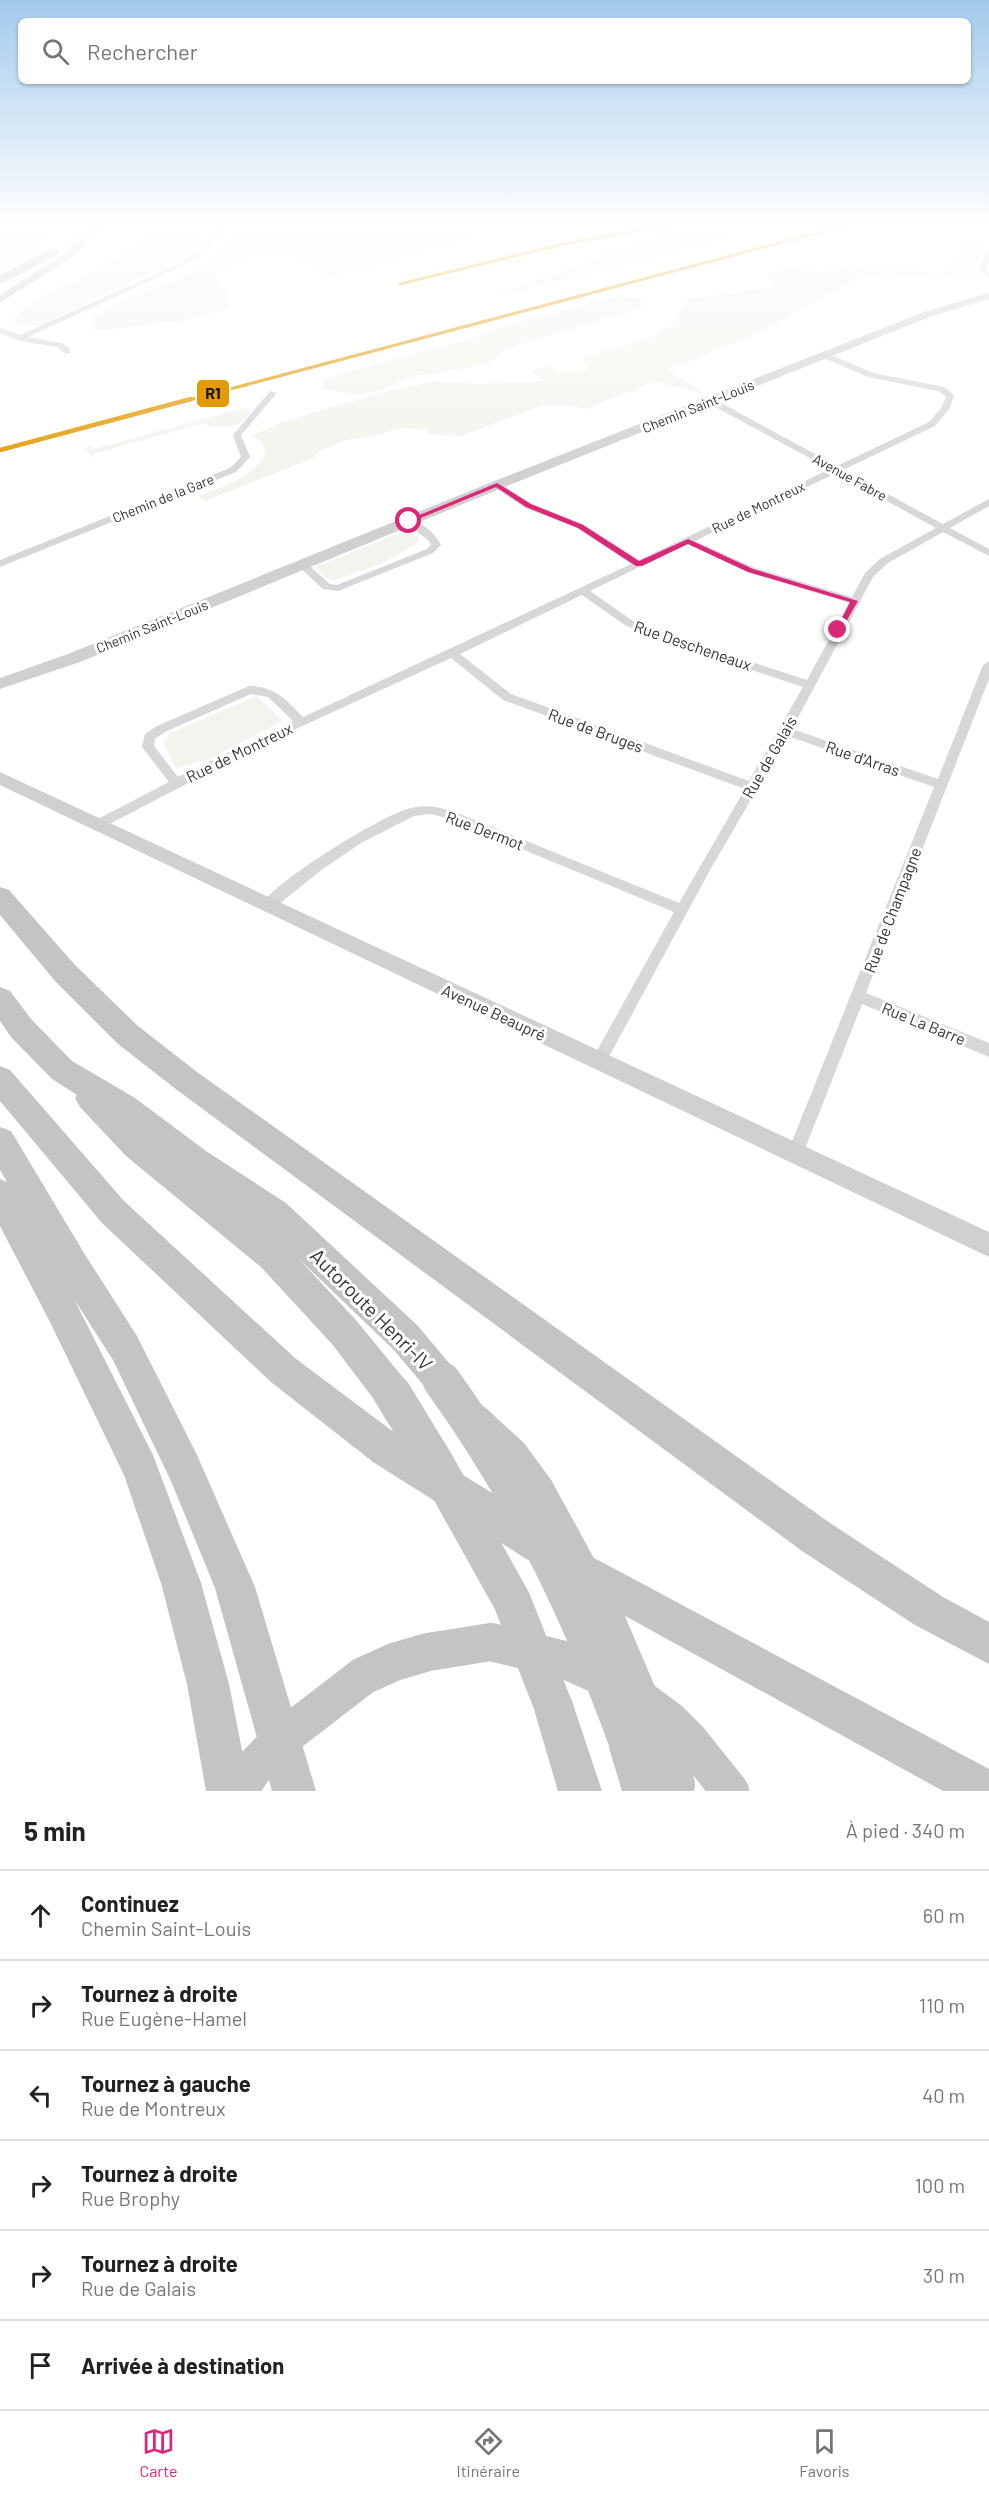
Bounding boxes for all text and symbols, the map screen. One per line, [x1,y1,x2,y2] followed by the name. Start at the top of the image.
[18,18,971,84] search box
[39,35,72,68] icon: search
[87,38,198,64] text: Rechercher
[640,376,757,436] street label: Chemin Saint-Louis
[196,379,230,408] line badge: R1
[205,383,221,402] text: R1
[810,450,890,504] street label: Avenue Fabre
[110,470,216,526] street label: Chemin de la Gare
[709,477,807,537] street label: Rue de Montreux
[395,507,421,533] route start
[94,596,211,656] street label: Chemin Saint-Louis
[632,616,754,674] street label: Rue Descheneaux
[824,616,850,642] route end
[546,704,646,756] street label: Rue de Bruges
[738,712,800,802] street label: Rue de Galais
[183,718,295,786] street label: Rue de Montreux
[823,736,903,780] street label: Rue d'Arras
[443,806,527,854] street label: Rue Dermot
[859,845,925,975] street label: Rue de Champagne
[439,980,549,1044] street label: Avenue Beaupré
[879,998,969,1048] street label: Rue La Barre
[306,1243,438,1375] street label: Autoroute Henri-IV
[24,1815,86,1846] text: 5 min
[846,1818,965,1842] text: À pied · 340 m
[81,1890,179,1916] text: Continuez
[24,1899,57,1932] icon: ahead
[923,1903,965,1927] text: 60 m
[81,1916,251,1940] text: Chemin Saint-Louis
[81,1980,238,2006] text: Tournez à droite
[24,1989,57,2022] icon: right
[919,1993,965,2017] text: 110 m
[81,2006,247,2030] text: Rue Eugène-Hamel
[81,2070,251,2096] text: Tournez à gauche
[24,2079,57,2112] icon: left
[922,2083,965,2107] text: 40 m
[81,2096,226,2120] text: Rue de Montreux
[81,2160,238,2186] text: Tournez à droite
[24,2169,57,2202] icon: right
[915,2173,965,2197] text: 100 m
[81,2186,180,2210] text: Rue Brophy
[81,2250,238,2276] text: Tournez à droite
[24,2259,57,2292] icon: right
[923,2263,965,2287] text: 30 m
[81,2276,196,2300] text: Rue de Galais
[24,2349,57,2382] icon: arrive
[81,2352,284,2378] text: Arrivée à destination
[140,2425,177,2480] tab: Carte
[457,2425,520,2480] tab: Itinéraire
[799,2425,849,2480] tab: Favoris

